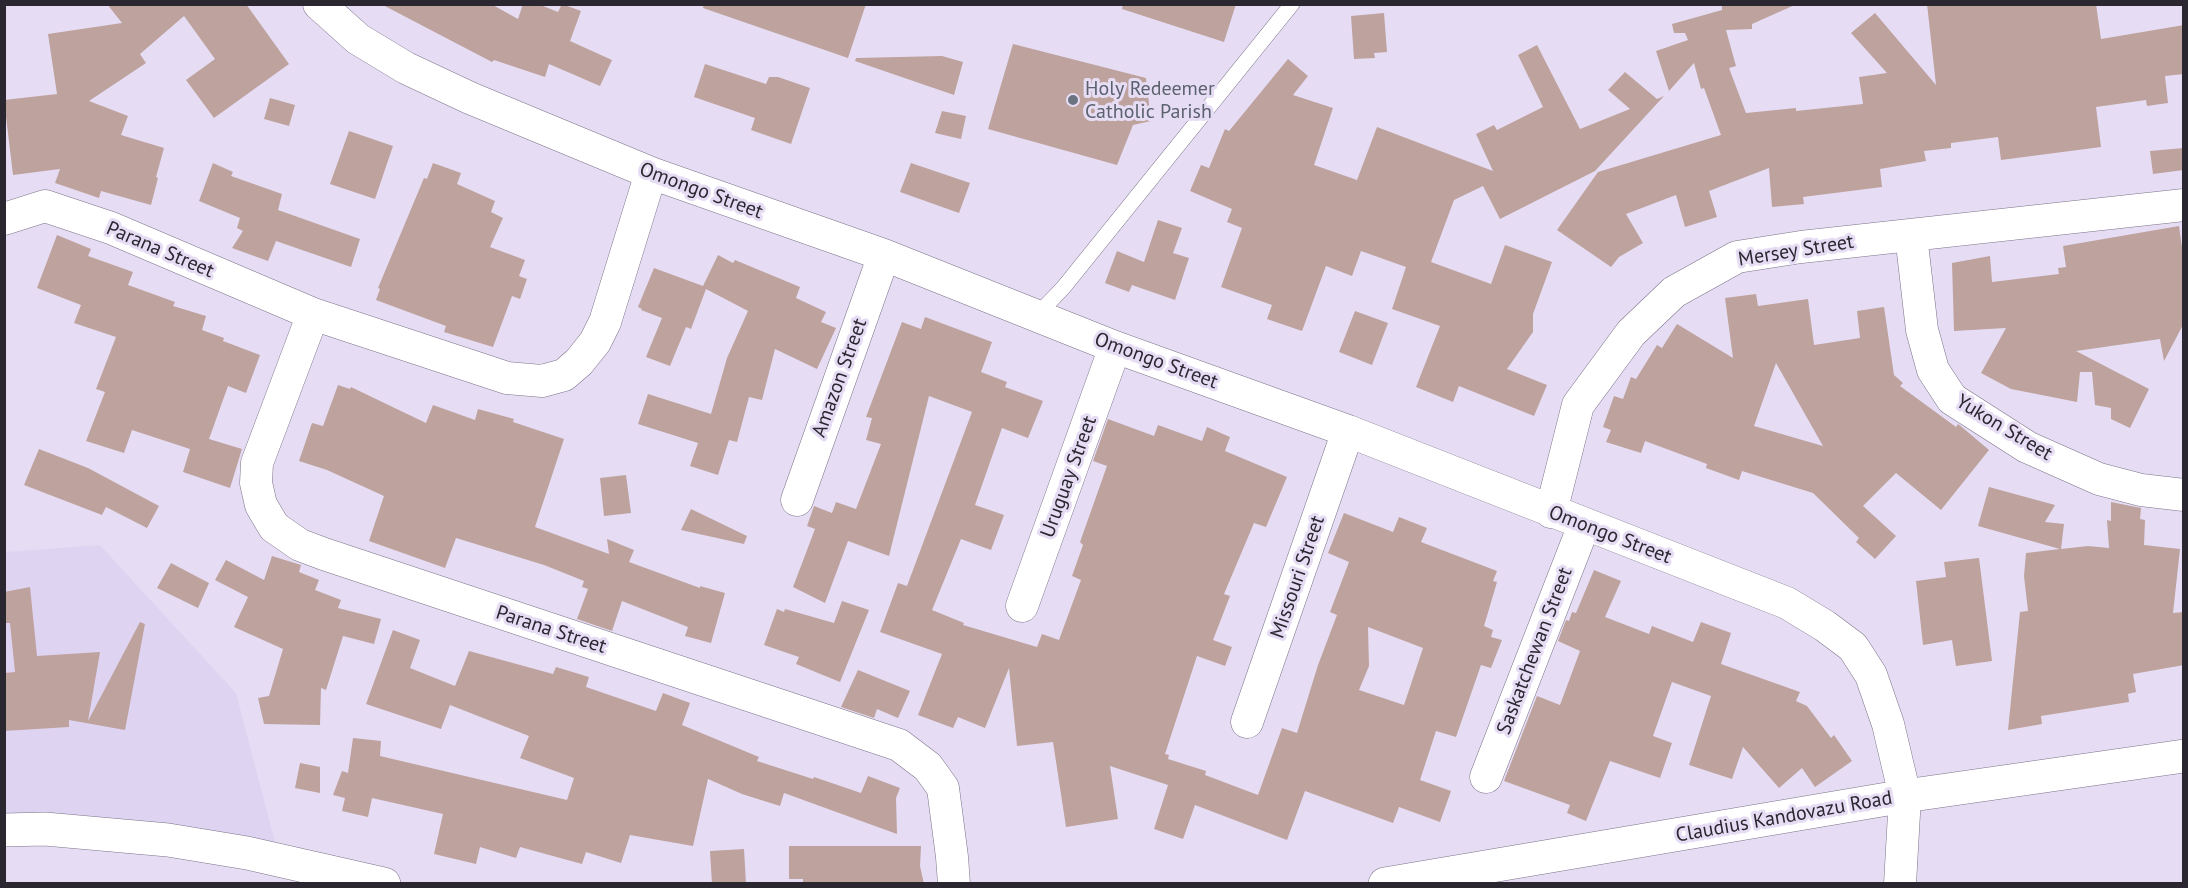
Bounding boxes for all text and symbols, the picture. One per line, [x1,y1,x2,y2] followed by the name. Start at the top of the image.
[1085,77,1215,124] place label: Holy Redeemer Catholic Parish
[1066,93,1080,107] marker: Holy Redeemer Catholic Parish
[636,158,766,224] street label: Omongo Street
[103,217,217,283] street label: Parana Street
[1737,230,1855,272] street label: Mersey Street
[807,315,873,441] street label: Amazon Street
[1091,328,1221,394] street label: Omongo Street
[1952,390,2056,466] street label: Yukon Street
[1036,413,1102,541] street label: Uruguay Street
[1545,501,1675,569] street label: Omongo Street
[1266,513,1330,641] street label: Missouri Street
[1492,564,1578,738] street label: Saskatchewan Street
[493,601,609,659] street label: Parana Street
[1674,786,1894,848] street label: Claudius Kandovazu Road

